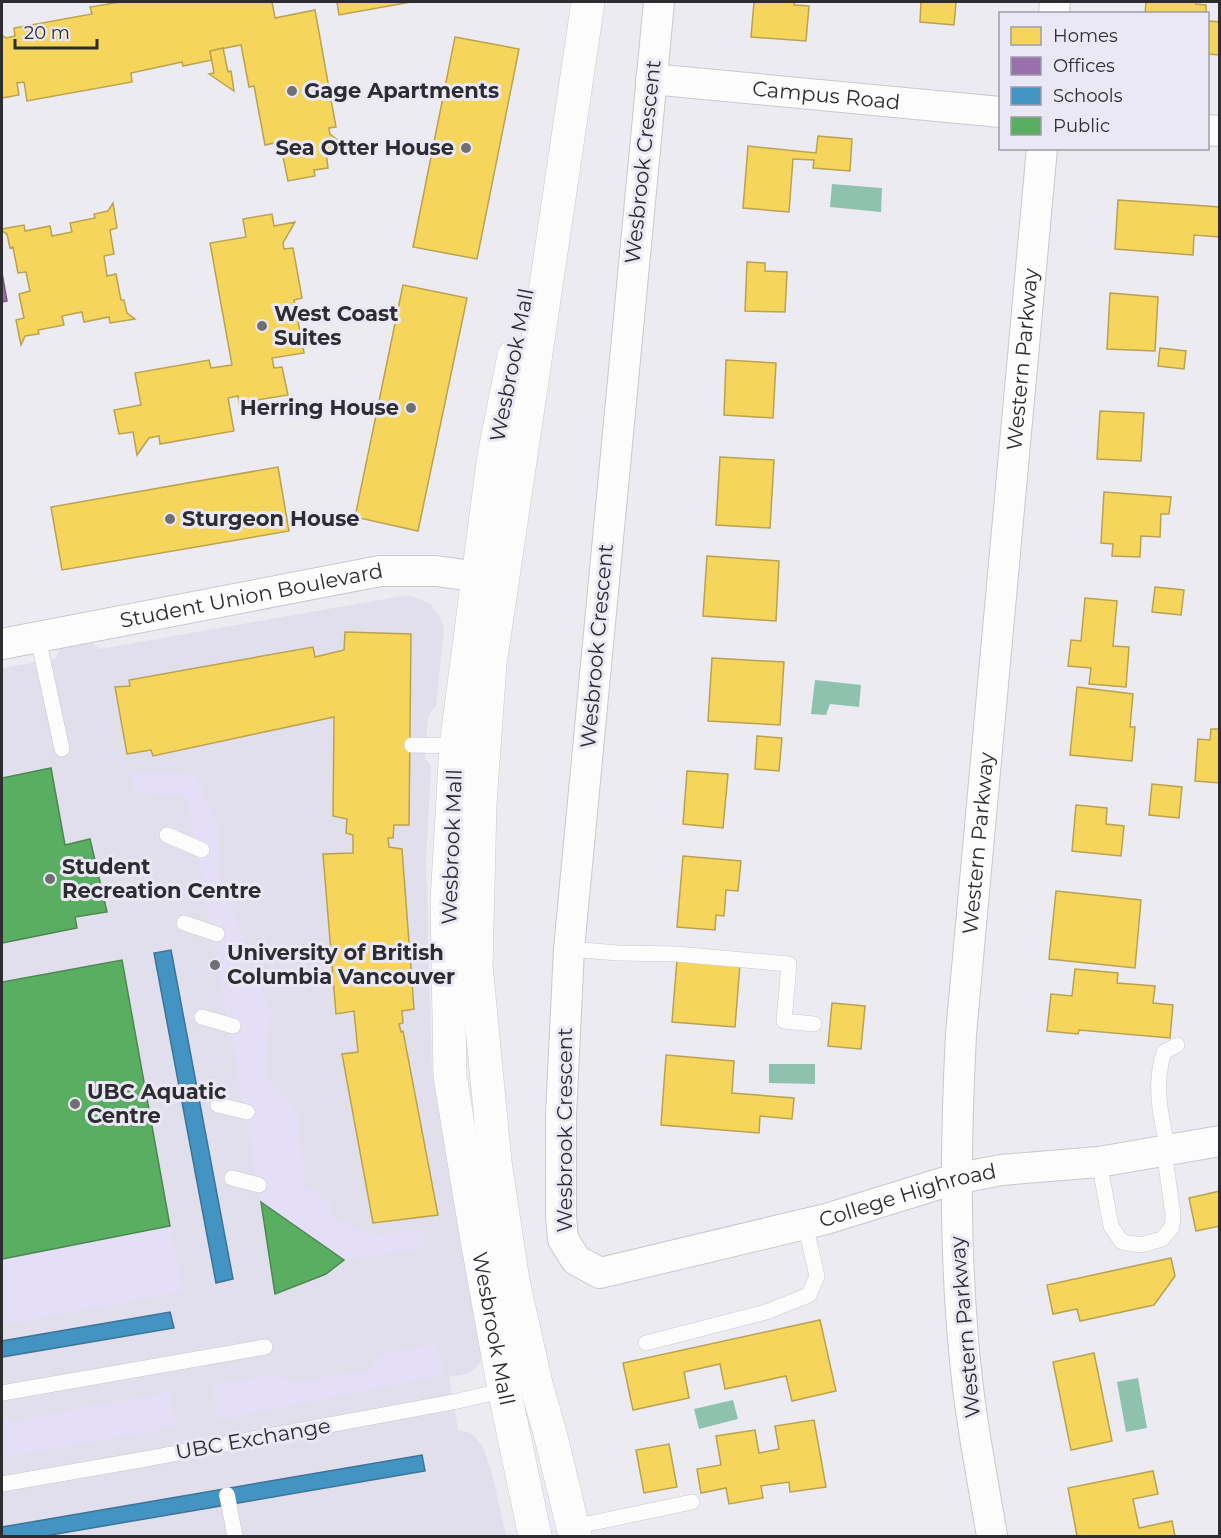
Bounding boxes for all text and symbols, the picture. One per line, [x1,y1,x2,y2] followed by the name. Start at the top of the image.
[15,12,98,50] scale bar
[999,12,1209,150] legend
[24,22,70,44] text: 20 m
[1053,25,1118,47] text: Homes
[1053,55,1115,77] text: Offices
[619,59,666,265] street label: Wesbrook Crescent
[751,76,901,115] street label: Campus Road
[304,78,499,103] place label: Gage Apartments
[285,84,299,98] marker: Gage Apartments
[1053,85,1123,107] text: Schools
[1053,115,1110,137] text: Public
[275,135,454,160] place label: Sea Otter House
[459,141,473,155] marker: Sea Otter House
[1001,266,1043,451] street label: Western Parkway
[484,286,539,444] street label: Wesbrook Mall
[274,301,398,350] place label: West Coast Suites
[255,319,269,333] marker: West Coast Suites
[240,395,399,420] place label: Herring House
[404,401,418,415] marker: Herring House
[182,506,360,531] place label: Sturgeon House
[163,512,177,526] marker: Sturgeon House
[575,543,618,749] street label: Wesbrook Crescent
[118,558,385,633] street label: Student Union Boulevard
[957,750,999,935] street label: Western Parkway
[436,769,467,925] street label: Wesbrook Mall
[62,854,261,903] place label: Student Recreation Centre
[43,872,57,886] marker: Student Recreation Centre
[227,940,455,989] place label: University of British Columbia Vancouver
[208,958,222,972] marker: University of British Columbia Vancouver
[552,1028,577,1232] street label: Wesbrook Crescent
[87,1079,227,1128] place label: UBC Aquatic Centre
[68,1097,82,1111] marker: UBC Aquatic Centre
[816,1158,998,1232] street label: College Highroad
[944,1234,985,1419] street label: Western Parkway
[467,1250,520,1408] street label: Wesbrook Mall
[173,1413,332,1464] street label: UBC Exchange

